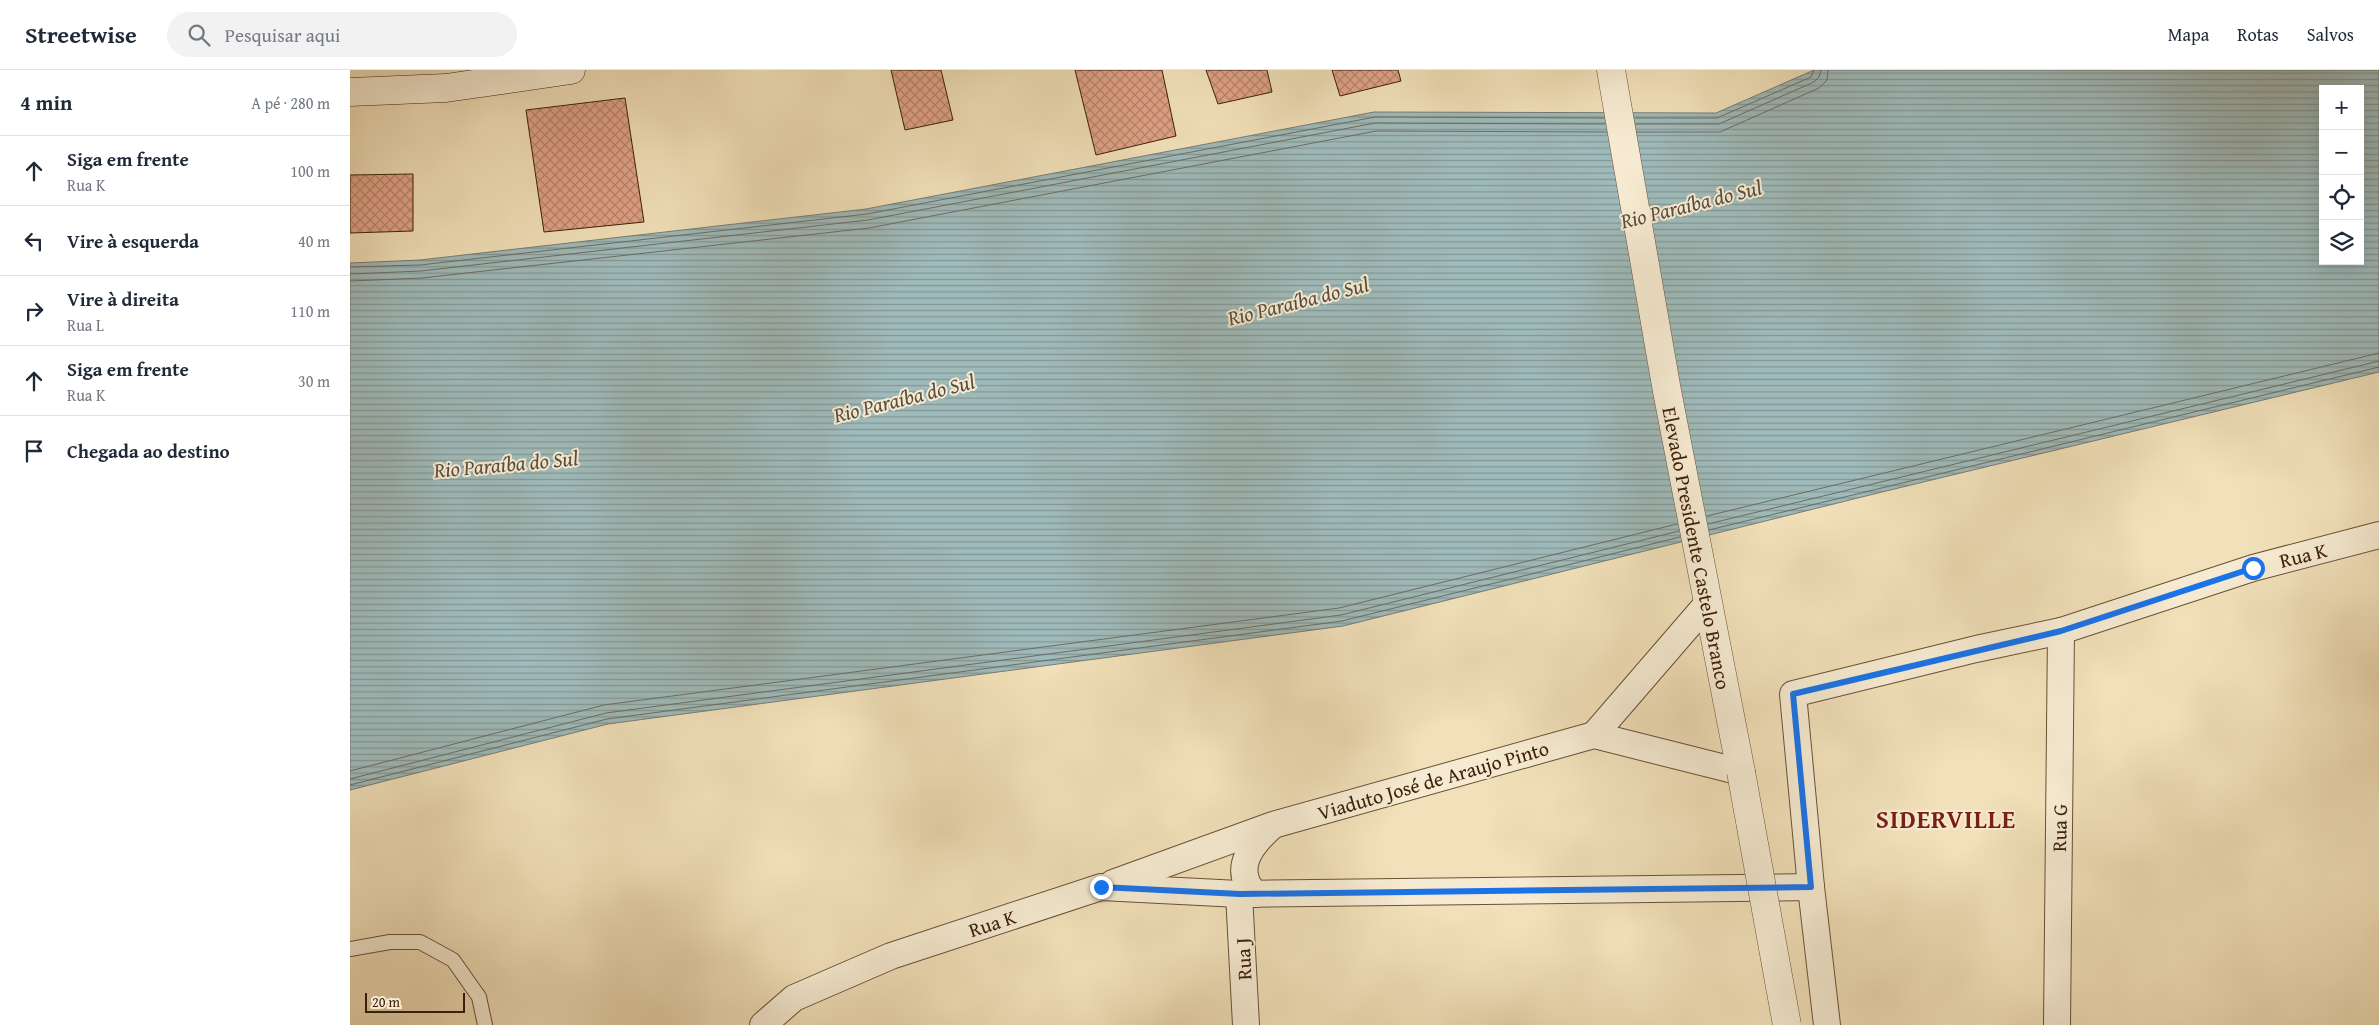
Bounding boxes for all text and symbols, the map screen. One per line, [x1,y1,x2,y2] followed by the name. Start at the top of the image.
[167,12,517,57] search box
[25,17,137,52] text: Streetwise
[185,21,213,49] icon: search
[225,21,340,49] text: Pesquisar aqui
[2168,21,2209,48] text: Mapa
[2237,21,2279,48] text: Rotas
[2307,21,2354,48] text: Salvos
[2319,85,2364,265] map controls
[2319,85,2364,130] button: +
[20,87,72,118] text: 4 min
[251,91,330,115] text: A pé · 280 m
[2319,130,2364,175] button: −
[67,145,189,173] text: Siga em frente
[20,157,48,185] icon: ahead
[290,159,330,183] text: 100 m
[1616,171,1765,237] water label: Rio Paraíba do Sul
[67,173,105,197] text: Rua K
[2319,175,2364,220] button: locate
[2319,220,2364,265] button: layers
[20,227,48,255] icon: left
[67,227,199,255] text: Vire à esquerda
[298,229,330,253] text: 40 m
[1223,268,1372,334] water label: Rio Paraíba do Sul
[67,285,179,313] text: Vire à direita
[20,297,48,325] icon: right
[290,299,330,323] text: 110 m
[67,313,104,337] text: Rua L
[67,355,189,383] text: Siga em frente
[829,365,978,431] water label: Rio Paraíba do Sul
[20,367,48,395] icon: ahead
[298,369,330,393] text: 30 m
[67,383,105,407] text: Rua K
[1655,404,1739,692] street label: Elevado Presidente Castelo Branco
[20,437,48,465] icon: arrive
[67,437,230,465] text: Chegada ao destino
[432,442,579,486] water label: Rio Paraíba do Sul
[2276,535,2330,575] street label: Rua K
[2242,557,2265,580] route start
[1314,733,1552,827] street label: Viaduto José de Araujo Pinto
[1876,801,2016,837] district label: SIDERVILLE
[2044,804,2074,852] street label: Rua G
[1090,876,1113,899] route end
[965,902,1019,944] street label: Rua K
[1227,937,1259,981] street label: Rua J
[365,990,465,1013] scale bar
[372,992,400,1012] text: 20 m

